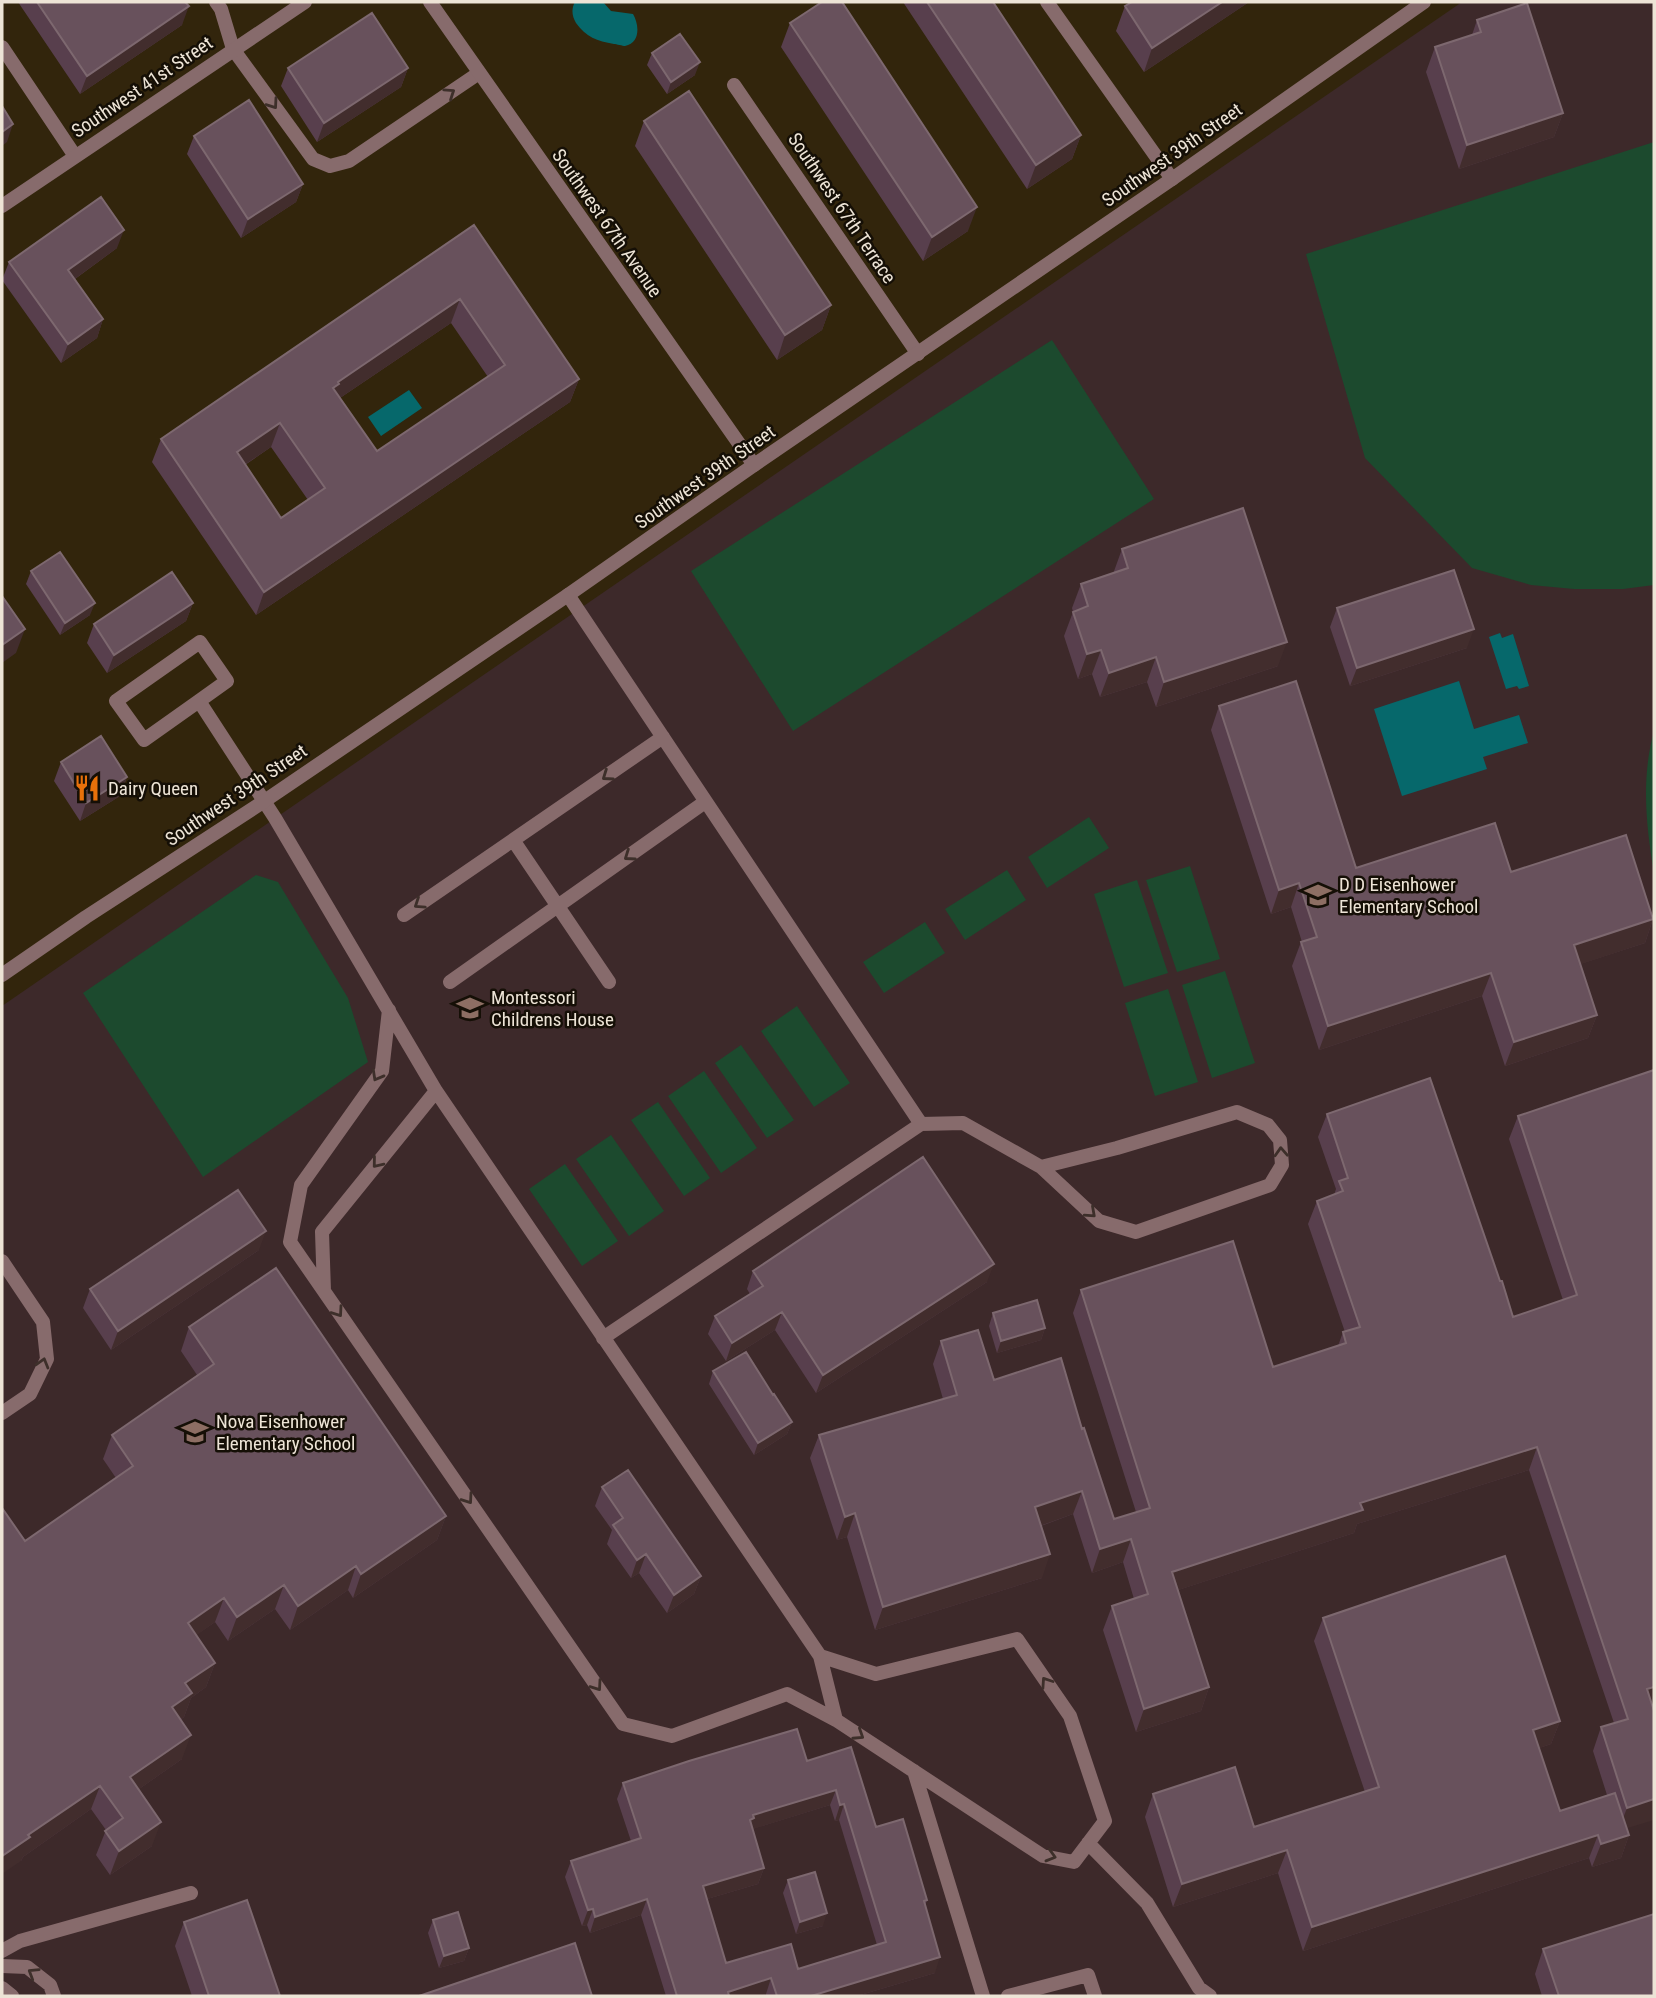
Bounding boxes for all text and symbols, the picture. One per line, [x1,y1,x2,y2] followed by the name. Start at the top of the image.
[67,31,217,143] street label: Southwest 41st Street
[442,88,455,101] one-way arrow
[265,96,277,109] one-way arrow
[1098,98,1246,212] street label: Southwest 39th Street
[783,128,901,288] street label: Southwest 67th Terrace
[547,144,667,302] street label: Southwest 67th Avenue
[631,420,779,534] street label: Southwest 39th Street
[161,739,311,851] street label: Southwest 39th Street
[602,768,615,780] one-way arrow
[72,773,102,803] restaurant icon: Dairy Queen
[108,777,198,800] place label: Dairy Queen
[624,847,637,860] one-way arrow
[1339,873,1478,918] place label: D D Eisenhower Elementary School
[1303,880,1333,910] school or university icon: D D Eisenhower Elementary School
[414,896,427,909] one-way arrow
[491,986,614,1031] place label: Montessori Childrens House
[455,993,485,1023] school or university icon: Montessori Childrens House
[372,1068,385,1081] one-way arrow
[1274,1147,1289,1158] one-way arrow
[373,1155,385,1168] one-way arrow
[1083,1205,1096,1217] one-way arrow
[330,1304,343,1317] one-way arrow
[35,1358,49,1370] one-way arrow
[216,1410,355,1455] place label: Nova Eisenhower Elementary School
[180,1417,210,1447] school or university icon: Nova Eisenhower Elementary School
[460,1491,472,1504] one-way arrow
[1042,1677,1054,1690] one-way arrow
[589,1678,601,1691] one-way arrow
[851,1727,864,1739] one-way arrow
[1044,1848,1056,1863] one-way arrow
[28,1968,41,1981] one-way arrow

